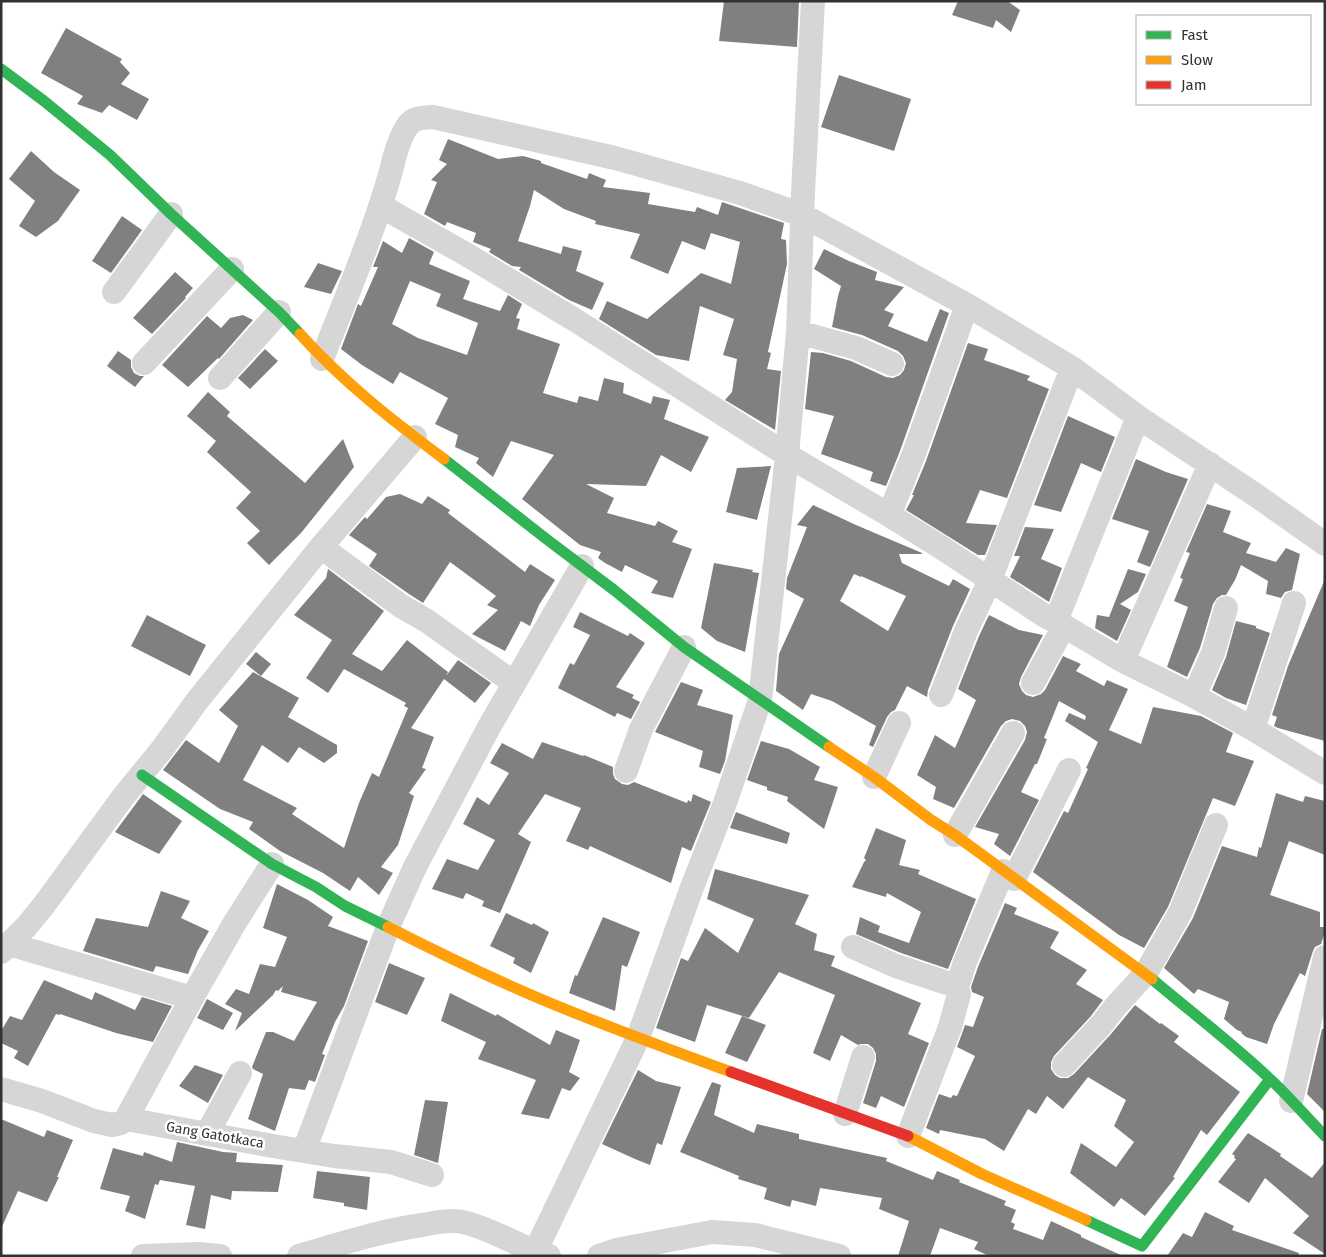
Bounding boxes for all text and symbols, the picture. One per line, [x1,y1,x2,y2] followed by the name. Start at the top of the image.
[1136,15,1311,105] legend
[1181,26,1208,44] text: Fast
[1181,51,1213,69] text: Slow
[1181,76,1207,94] text: Jam
[165,1118,265,1152] street label: Gang Gatotkaca

